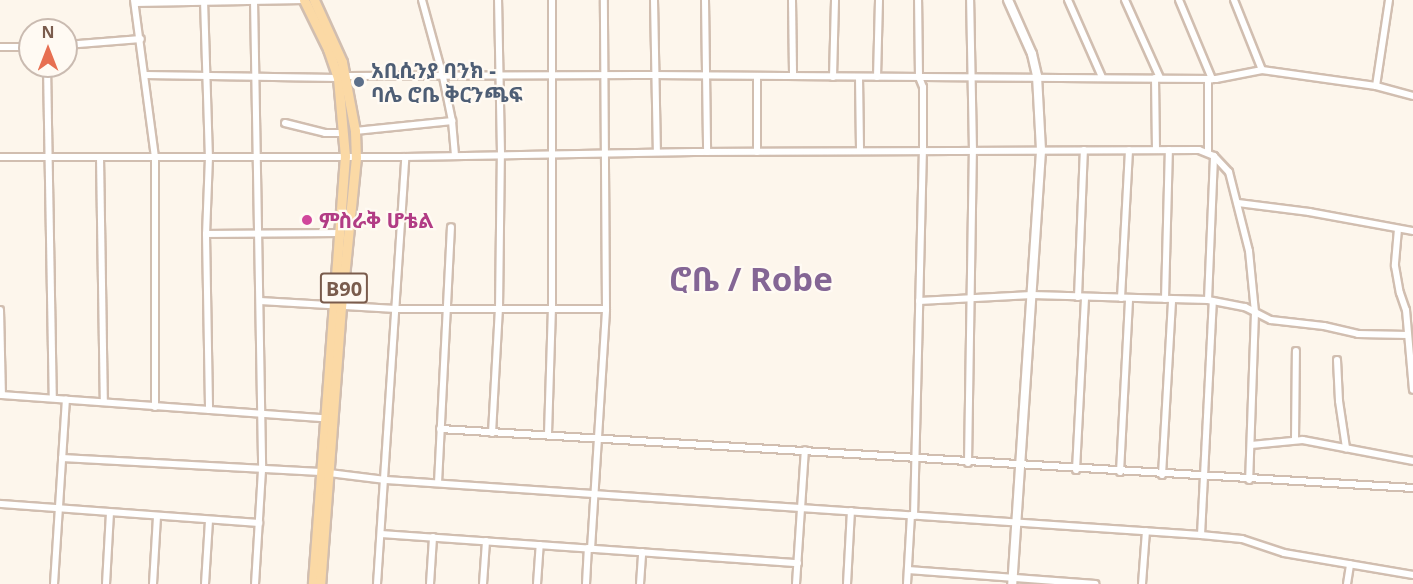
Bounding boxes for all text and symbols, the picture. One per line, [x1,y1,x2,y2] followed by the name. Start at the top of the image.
[18,18,78,78] north arrow
[41,21,55,43] text: N
[371,57,523,107] place label: አቢሲንያ ባንክ - ባሌ ሮቤ ቅርንጫፍ
[352,75,366,89] marker: አቢሲንያ ባንክ - ባሌ ሮቤ ቅርንጫፍ
[319,207,434,233] place label: ምስራቅ ሆቴል
[300,213,314,227] marker: ምስራቅ ሆቴል
[669,259,833,299] district label: ሮቤ / Robe
[318,271,370,305] road number: B90

